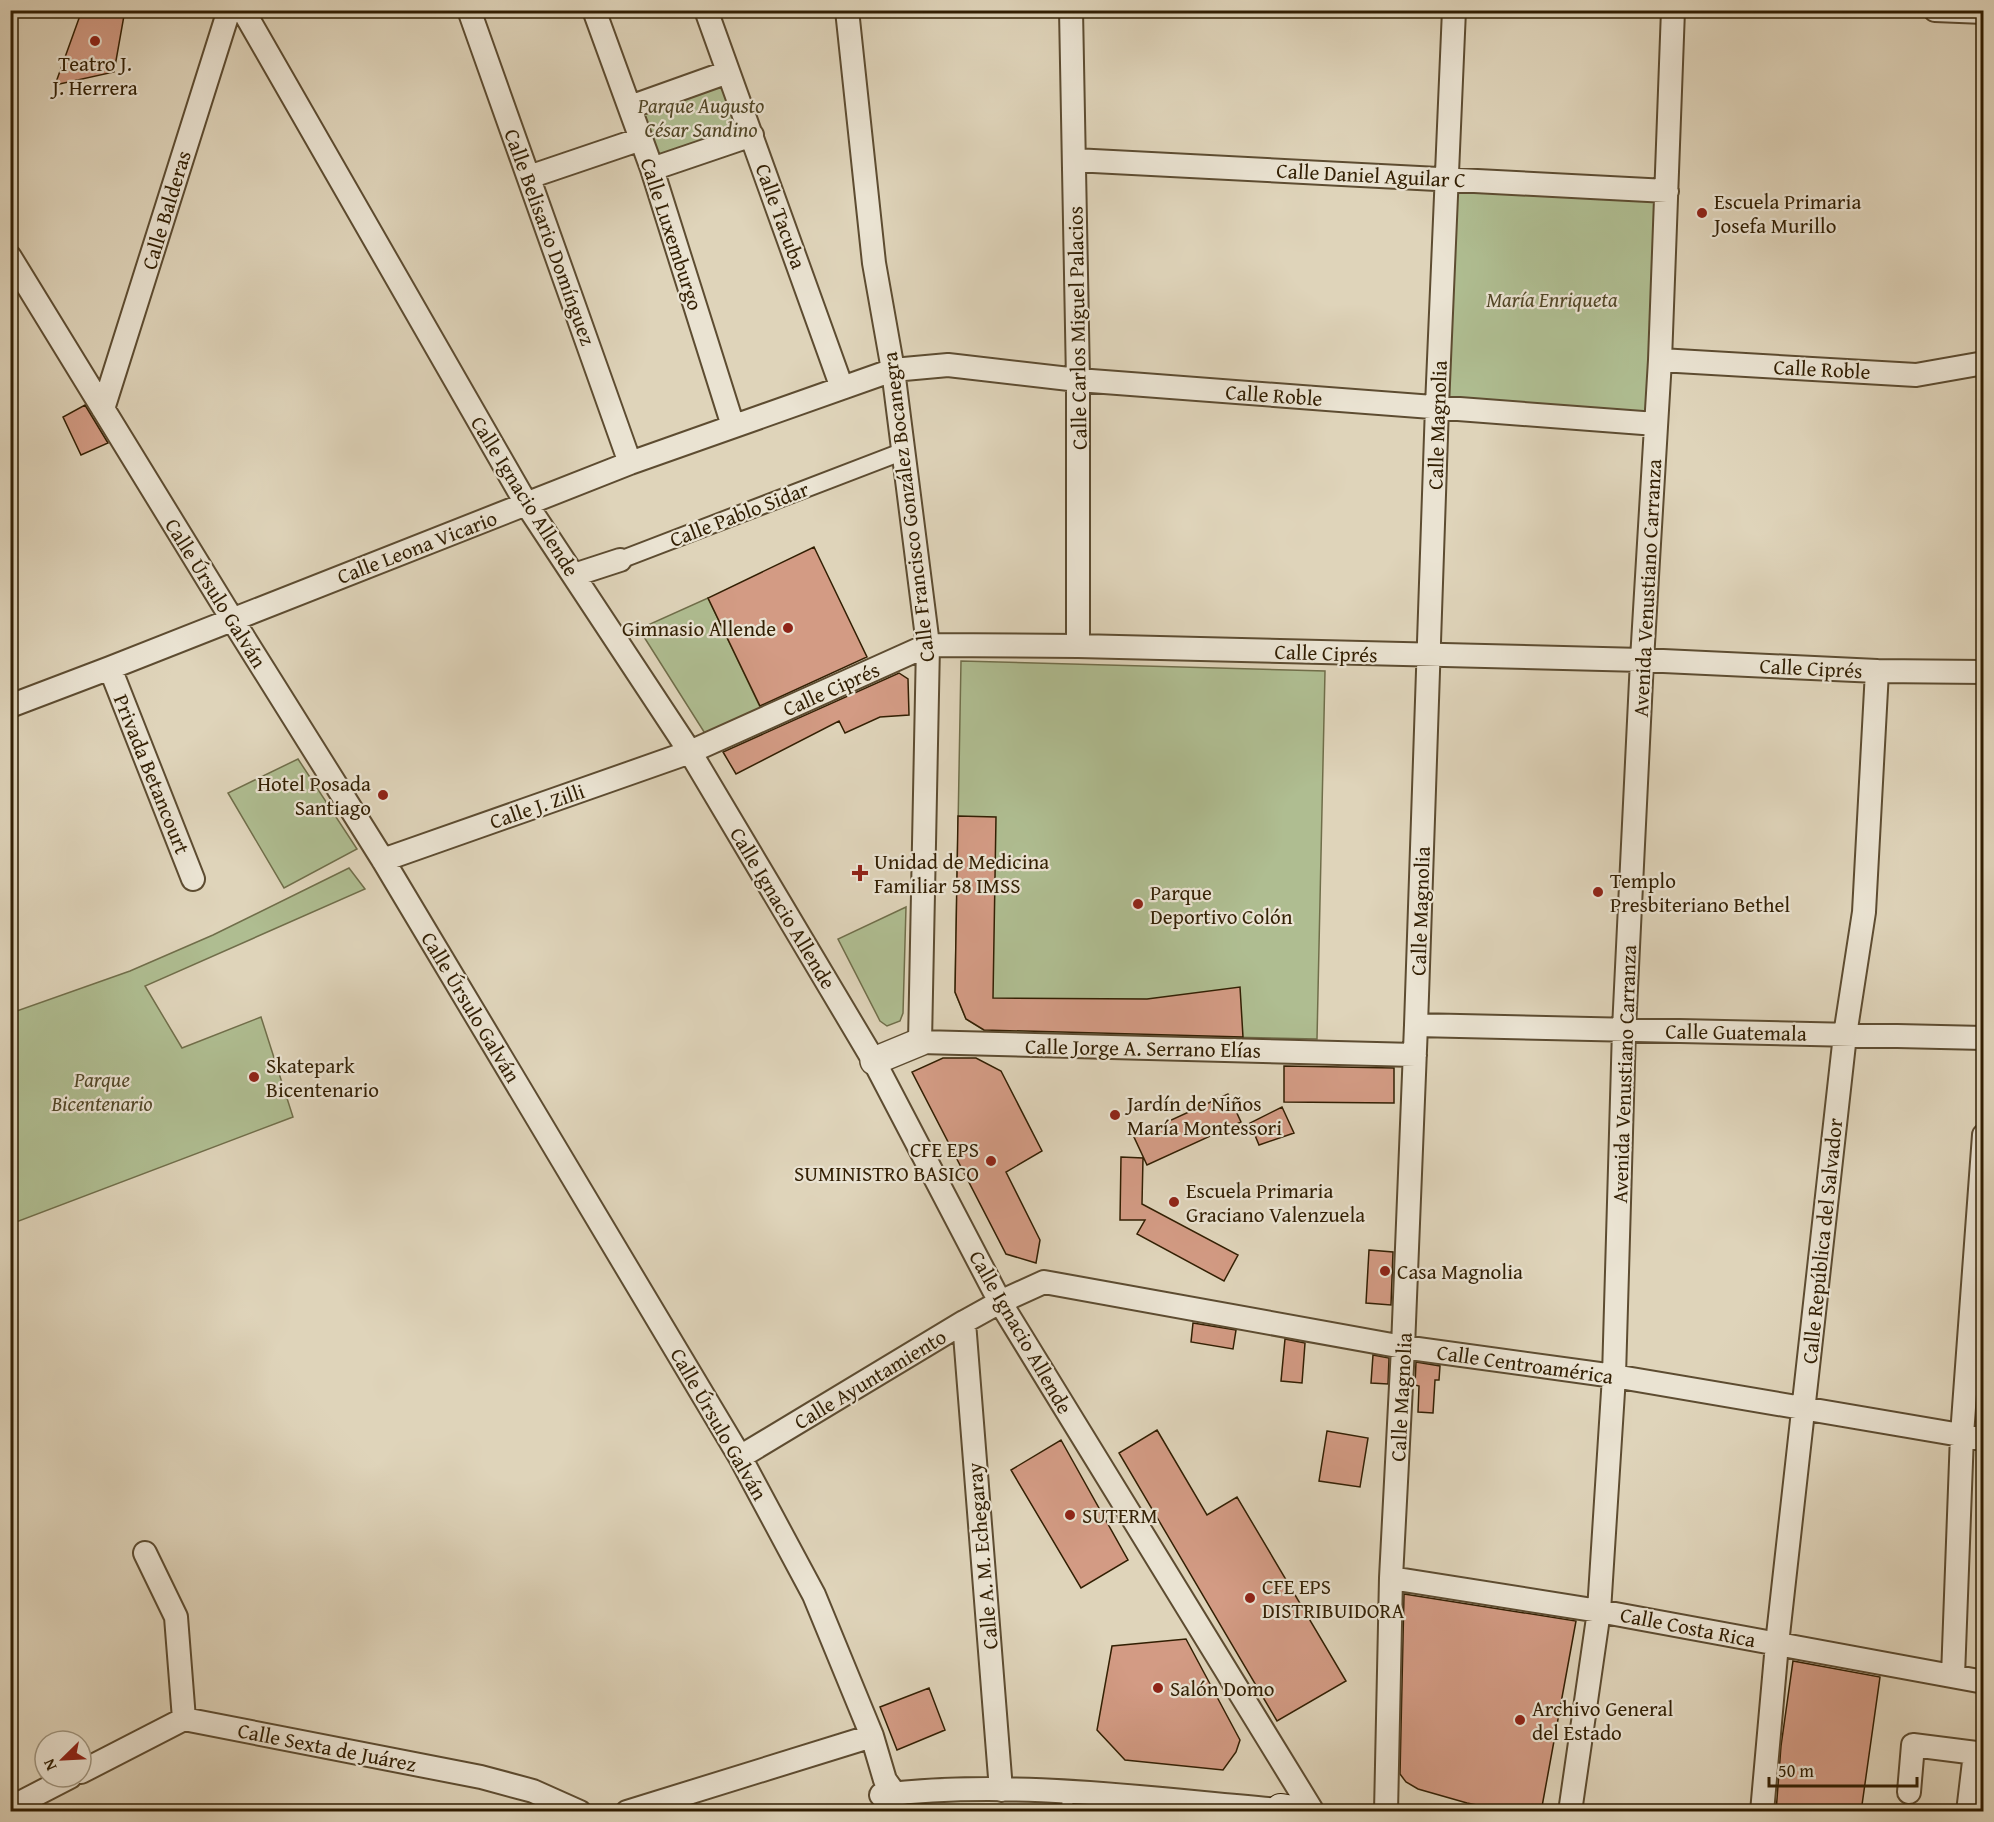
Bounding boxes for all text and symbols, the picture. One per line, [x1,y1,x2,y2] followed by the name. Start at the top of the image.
[88,34,102,48] marker: Teatro J. J. Herrera
[49,48,138,103] place label: Teatro J. J. Herrera
[637,90,764,145] park label: Parque Augusto César Sandino
[496,124,604,350] street label: Calle Belisario Domínguez
[133,147,199,273] street label: Calle Balderas
[633,154,711,314] street label: Calle Luxemburgo
[1276,155,1466,195] street label: Calle Daniel Aguilar C
[748,159,814,273] street label: Calle Tacuba
[1711,186,1861,241] place label: Escuela Primaria Josefa Murillo
[1059,206,1095,450] street label: Calle Carlos Miguel Palacios
[1695,206,1709,220] marker: Escuela Primaria Josefa Murillo
[1486,284,1618,315] park label: María Enriqueta
[874,350,942,664] street label: Calle Francisco González Bocanegra
[1773,351,1871,387] street label: Calle Roble
[1419,360,1455,490] street label: Calle Magnolia
[1225,376,1324,414] street label: Calle Roble
[463,410,587,582] street label: Calle Ignacio Allende
[1625,458,1669,718] street label: Avenida Venustiano Carranza
[665,473,813,555] street label: Calle Pablo Sidar
[333,502,501,592] street label: Calle Leona Vicario
[157,512,275,674] street label: Calle Úrsulo Galván
[622,613,776,644] place label: Gimnasio Allende
[781,621,795,635] marker: Gimnasio Allende
[1274,636,1378,670] street label: Calle Ciprés
[1759,650,1863,686] street label: Calle Ciprés
[778,654,884,724] street label: Calle Ciprés
[106,689,198,859] street label: Privada Betancourt
[257,768,371,823] place label: Hotel Posada Santiago
[485,775,589,837] street label: Calle J. Zilli
[376,788,390,802] marker: Hotel Posada Santiago
[722,821,844,995] street label: Calle Ignacio Allende
[874,846,1049,901] place label: Unidad de Medicina Familiar 58 IMSS
[1402,846,1438,976] street label: Calle Magnolia
[851,864,869,882] marker: Unidad de Medicina Familiar 58 IMSS
[1610,865,1790,920] place label: Templo Presbiteriano Bethel
[1150,877,1293,932] place label: Parque Deportivo Colón
[1591,885,1605,899] marker: Templo Presbiteriano Bethel
[1131,897,1145,911] marker: Parque Deportivo Colón
[414,926,529,1089] street label: Calle Úrsulo Galván
[1604,944,1644,1204] street label: Avenida Venustiano Carranza
[1665,1015,1807,1049] street label: Calle Guatemala
[1025,1030,1261,1066] street label: Calle Jorge A. Serrano Elías
[266,1050,379,1105] place label: Skatepark Bicentenario
[50,1064,153,1119] park label: Parque Bicentenario
[247,1070,261,1084] marker: Skatepark Bicentenario
[1124,1088,1282,1143] place label: Jardín de Niños María Montessori
[1108,1108,1122,1122] marker: Jardín de Niños María Montessori
[1794,1116,1850,1365] street label: Calle República del Salvador
[794,1134,979,1189] place label: CFE EPS SUMINISTRO BASICO
[984,1154,998,1168] marker: CFE EPS SUMINISTRO BASICO
[1186,1175,1365,1230] place label: Escuela Primaria Graciano Valenzuela
[1167,1195,1181,1209] marker: Escuela Primaria Graciano Valenzuela
[962,1245,1080,1420] street label: Calle Ignacio Allende
[1397,1256,1523,1287] place label: Casa Magnolia
[1378,1264,1392,1278] marker: Casa Magnolia
[788,1321,952,1437] street label: Calle Ayuntamiento
[1382,1331,1420,1462] street label: Calle Magnolia
[1435,1336,1615,1392] street label: Calle Centroamérica
[663,1342,775,1506] street label: Calle Úrsulo Galván
[958,1461,1006,1651] street label: Calle A. M. Echegaray
[1082,1500,1158,1531] place label: SUTERM
[1063,1508,1077,1522] marker: SUTERM
[1262,1571,1405,1626] place label: CFE EPS DISTRIBUIDORA
[1243,1591,1257,1605] marker: CFE EPS DISTRIBUIDORA
[1618,1599,1758,1655] street label: Calle Costa Rica
[1170,1673,1275,1704] place label: Salón Domo
[1151,1681,1165,1695] marker: Salón Domo
[1532,1693,1673,1748] place label: Archivo General del Estado
[1513,1713,1527,1727] marker: Archivo General del Estado
[235,1715,419,1779] street label: Calle Sexta de Juárez
[33,1729,93,1789] north arrow
[1769,1750,1918,1788] scale bar
[36,1755,62,1775] text: N
[1778,1757,1814,1784] text: 50 m

